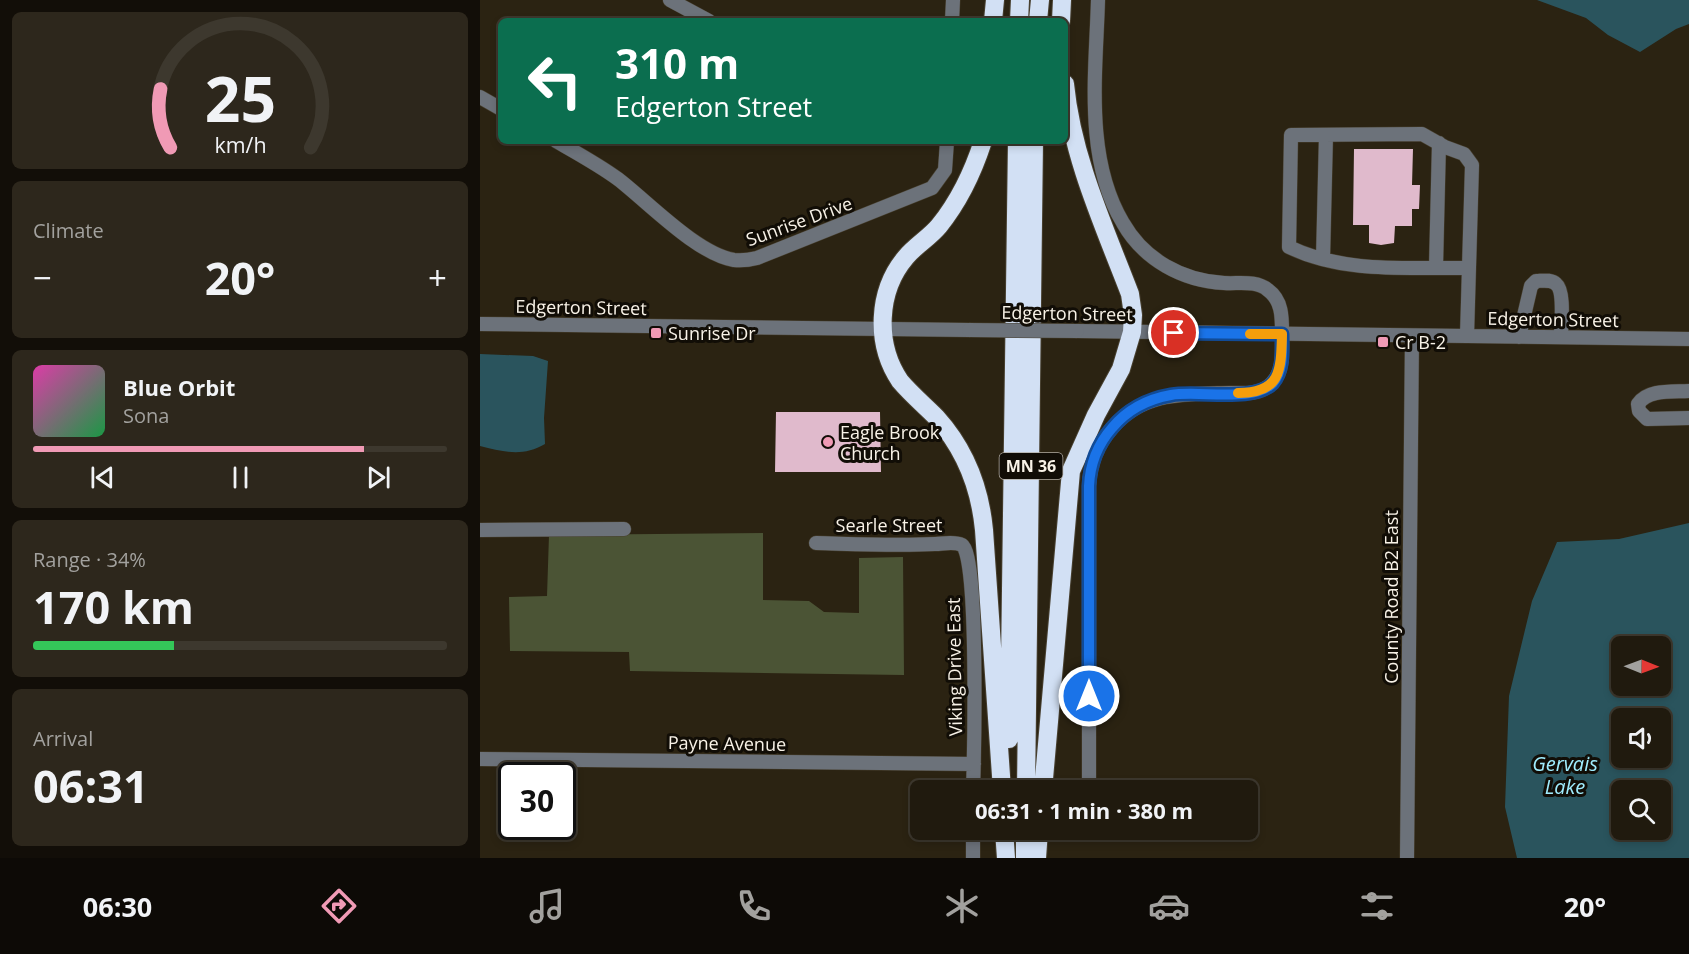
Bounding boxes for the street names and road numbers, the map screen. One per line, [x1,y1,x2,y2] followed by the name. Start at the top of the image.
[743,191,855,251] street label: Sunrise Drive
[515,294,647,320] street label: Edgerton Street
[1001,300,1133,326] street label: Edgerton Street
[1487,306,1619,332] street label: Edgerton Street
[1000,453,1062,479] road number: MN 36
[1379,510,1403,684] street label: County Road B2 East
[836,513,942,537] street label: Searle Street
[941,598,967,736] street label: Viking Drive East
[668,730,786,756] street label: Payne Avenue

